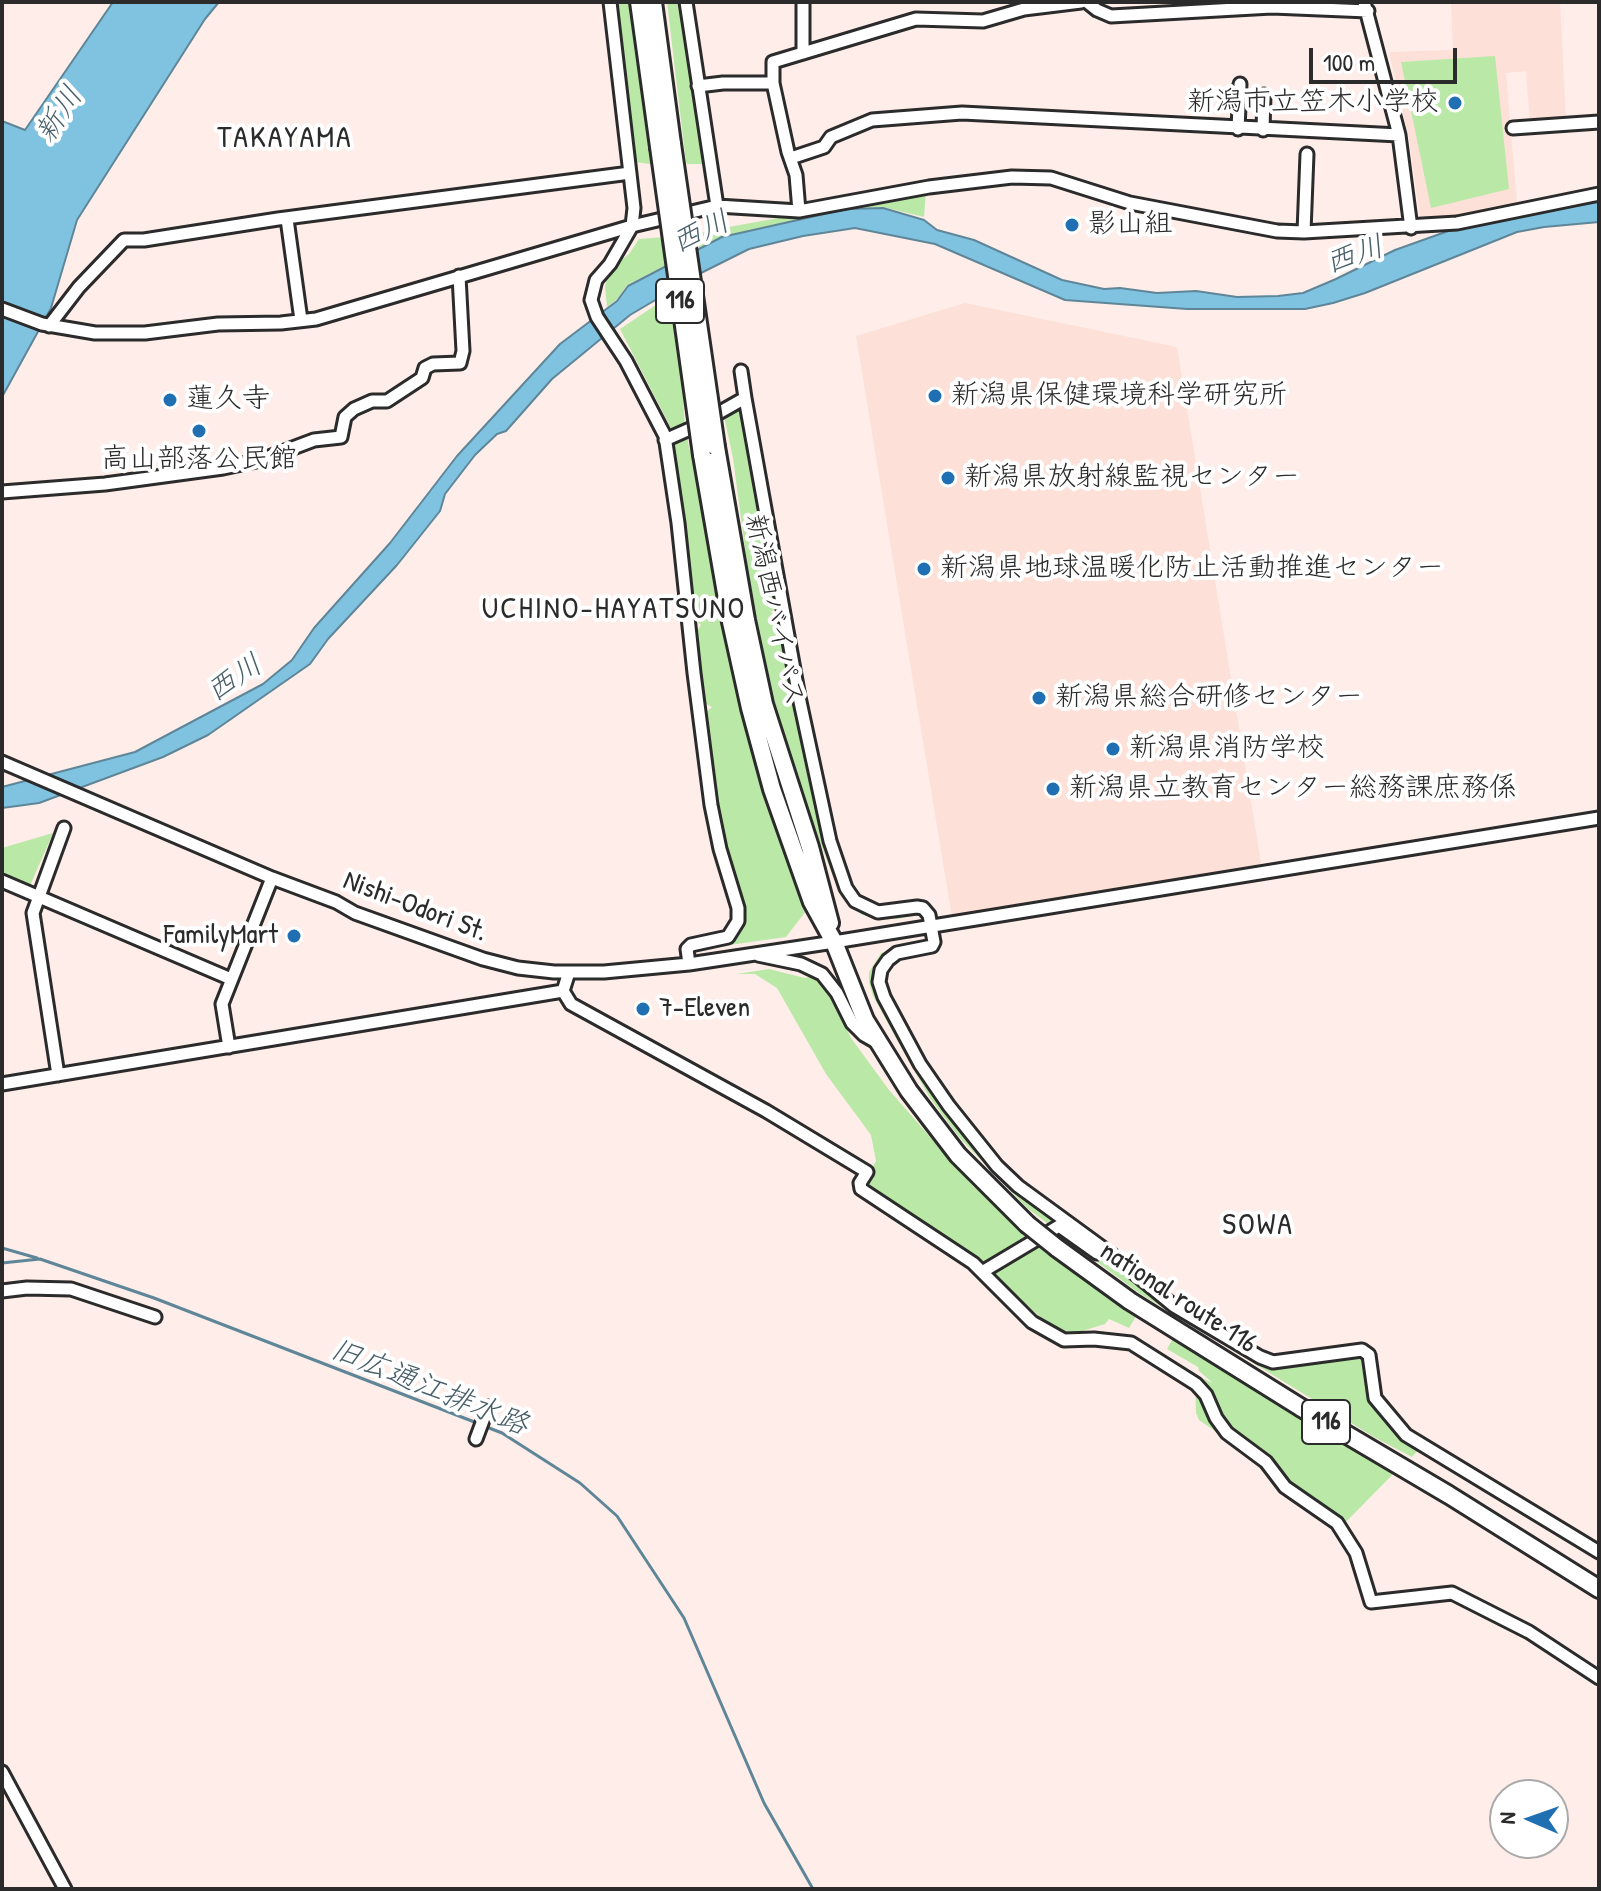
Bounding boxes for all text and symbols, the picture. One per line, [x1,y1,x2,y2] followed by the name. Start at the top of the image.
[1313,32,1461,82] scale bar
[1323,46,1375,78] text: 100 m
[29,80,91,150] water label: 新川
[1187,86,1439,120] place label: 新潟市立笠木小学校
[1446,94,1464,112] marker: 新潟市立笠木小学校
[217,121,353,157] district label: TAKAYAMA
[666,204,736,262] water label: 西川
[1088,208,1172,242] place label: 影山組
[1063,216,1081,234] marker: 影山組
[1321,229,1389,283] water label: 西川
[656,279,704,323] road number: 116
[951,379,1287,413] place label: 新潟県保健環境科学研究所
[186,383,270,417] place label: 蓮久寺
[926,387,944,405] marker: 新潟県保健環境科学研究所
[161,391,179,409] marker: 蓮久寺
[190,422,208,440] marker: 高山部落公民館
[101,443,297,477] place label: 高山部落公民館
[964,461,1300,495] place label: 新潟県放射線監視センター
[939,469,957,487] marker: 新潟県放射線監視センター
[737,511,811,709] street label: 新潟西バイパス
[940,552,1444,586] place label: 新潟県地球温暖化防止活動推進センター
[915,560,933,578] marker: 新潟県地球温暖化防止活動推進センター
[482,592,746,628] district label: UCHINO-HAYATSUNO
[200,647,270,711] water label: 西川
[1055,681,1363,715] place label: 新潟県総合研修センター
[1030,689,1048,707] marker: 新潟県総合研修センター
[1129,732,1325,766] place label: 新潟県消防学校
[1104,740,1122,758] marker: 新潟県消防学校
[1069,772,1517,806] place label: 新潟県立教育センター総務課庶務係
[1044,780,1062,798] marker: 新潟県立教育センター総務課庶務係
[338,864,492,950] street label: Nishi-Odori St.
[164,919,278,953] place label: FamilyMart
[285,927,303,945] marker: FamilyMart
[659,992,750,1026] place label: 7-Eleven
[634,1000,652,1018] marker: 7-Eleven
[1222,1208,1294,1244] district label: SOWA
[1093,1235,1263,1361] street label: national route 116
[325,1332,533,1444] water label: 旧広通江排水路
[1302,1400,1350,1444] road number: 116
[1489,1779,1569,1859] north arrow
[1492,1812,1522,1825] text: N

